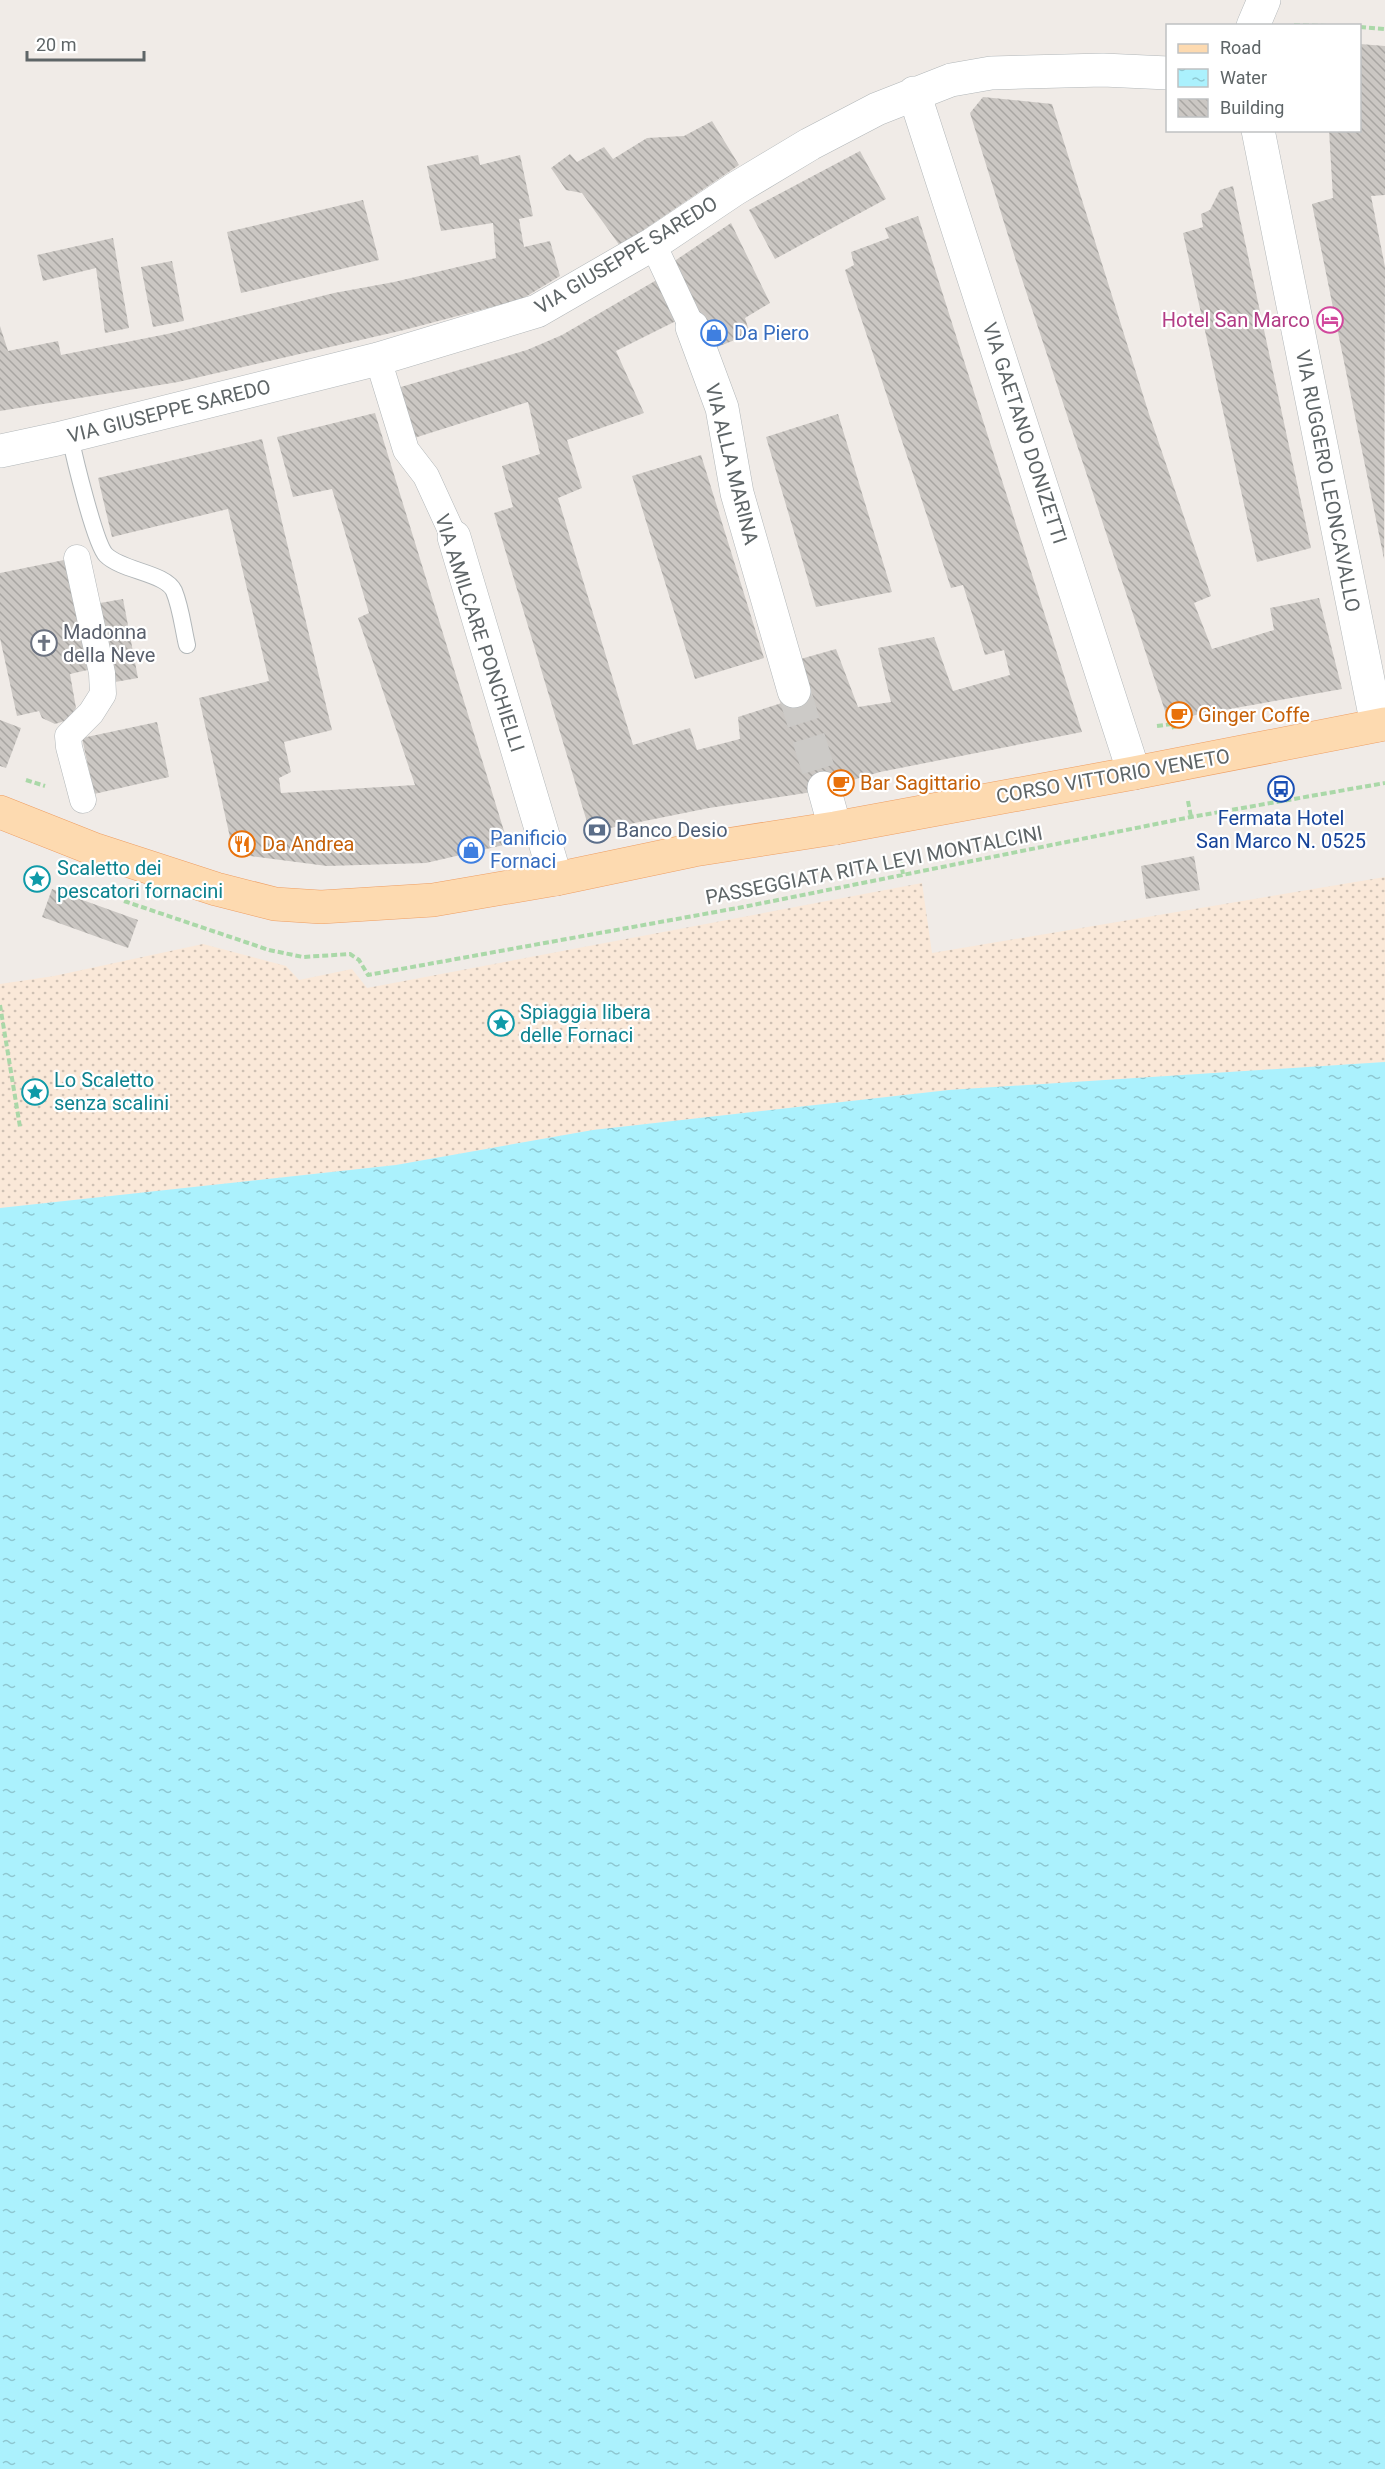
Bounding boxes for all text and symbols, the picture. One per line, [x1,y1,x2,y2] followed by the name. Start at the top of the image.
[27,24,144,62] scale bar
[1166,24,1361,132] legend
[36,34,76,55] text: 20 m
[1220,37,1261,58] text: Road
[1220,67,1267,88] text: Water
[1220,97,1284,118] text: Building
[530,191,722,319] street label: VIA GIUSEPPE SAREDO
[1315,305,1345,335] hotel icon: Hotel San Marco
[1162,308,1310,332] place label: Hotel San Marco
[699,318,729,348] shop icon: Da Piero
[978,319,1072,547] street label: VIA GAETANO DONIZETTI
[734,321,809,345] place label: Da Piero
[1291,348,1365,614] street label: VIA RUGGERO LEONCAVALLO
[65,374,273,448] street label: VIA GIUSEPPE SAREDO
[700,381,764,547] street label: VIA ALLA MARINA
[430,511,530,755] street label: VIA AMILCARE PONCHIELLI
[63,620,155,667] place label: Madonna della Neve
[29,628,59,658] church icon: Madonna della Neve
[1164,700,1194,730] cafe icon: Ginger Coffe
[1198,703,1310,727] place label: Ginger Coffe
[994,744,1232,808] street label: CORSO VITTORIO VENETO
[826,768,856,798] cafe icon: Bar Sagittario
[860,771,981,795] place label: Bar Sagittario
[1266,774,1296,804] bus stop icon: Fermata Hotel San Marco N. 0525
[1196,806,1366,853] place label: Fermata Hotel San Marco N. 0525
[582,815,612,845] bank icon: Banco Desio
[616,818,728,842] place label: Banco Desio
[703,821,1045,909] street label: PASSEGGIATA RITA LEVI MONTALCINI
[490,826,567,873] place label: Panificio Fornaci
[227,829,257,859] restaurant icon: Da Andrea
[262,832,354,856] place label: Da Andrea
[456,835,486,865] shop icon: Panificio Fornaci
[57,856,223,903] place label: Scaletto dei pescatori fornacini
[22,864,52,894] place icon: Scaletto dei pescatori fornacini
[520,1000,651,1047] place label: Spiaggia libera delle Fornaci
[486,1008,516,1038] place icon: Spiaggia libera delle Fornaci
[54,1068,169,1115] place label: Lo Scaletto senza scalini
[20,1077,50,1107] place icon: Lo Scaletto senza scalini

